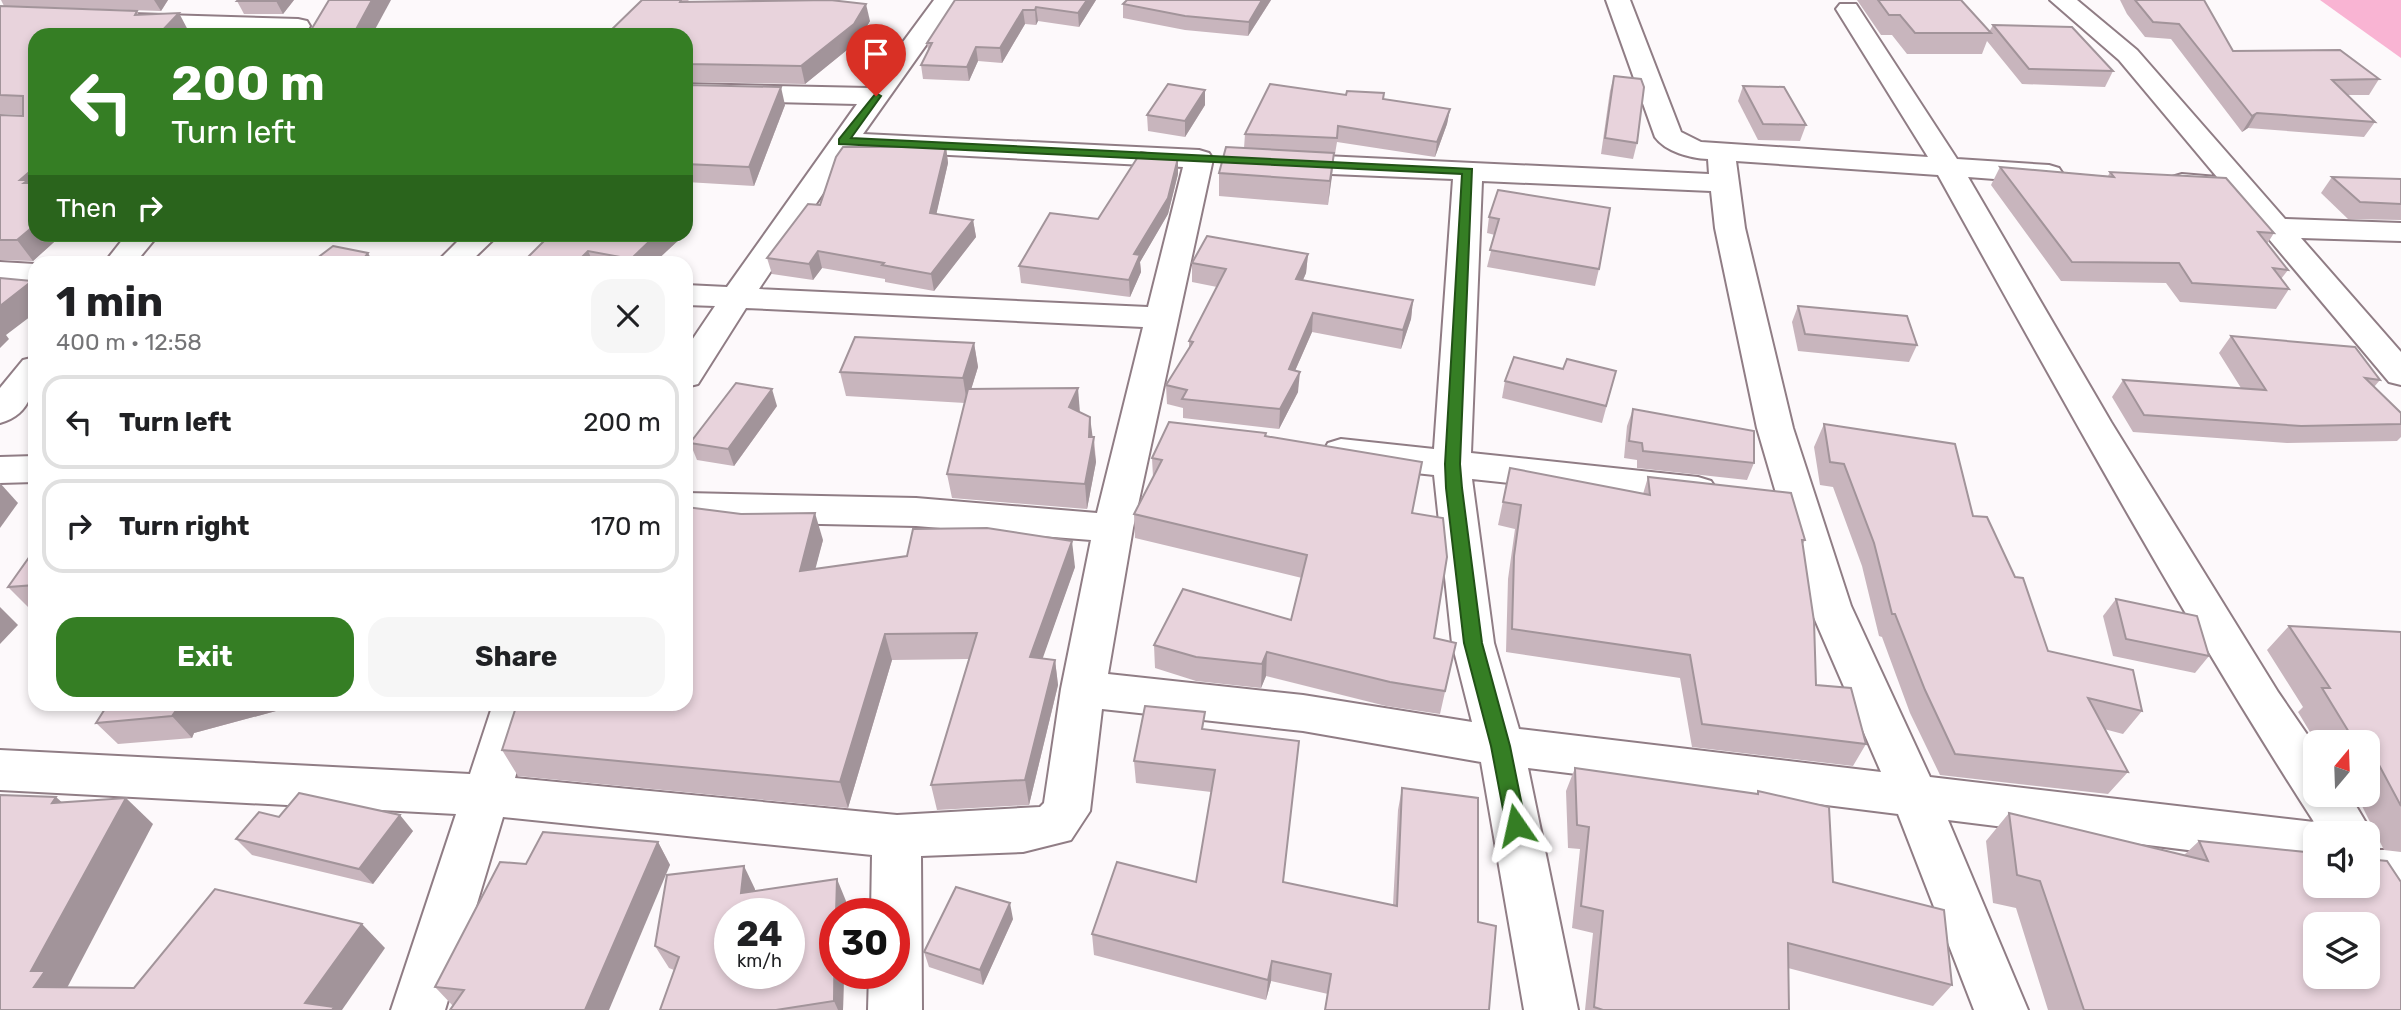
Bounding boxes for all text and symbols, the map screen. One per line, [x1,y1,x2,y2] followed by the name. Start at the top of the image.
[846,24,906,96] pin
[857,35,895,73] icon: arrive
[171,54,325,112] text: 200 m
[56,56,147,147] icon: left
[171,113,296,151] text: Turn left
[131,189,169,227] icon: right
[56,193,117,224] text: Then
[56,277,163,327] text: 1 min
[591,279,665,353] button: close
[56,328,202,356] text: 400 m · 12:58
[60,403,98,441] icon: left
[119,407,231,438] text: Turn left
[583,407,661,438] text: 200 m
[60,507,98,545] icon: right
[119,511,249,542] text: Turn right
[591,511,661,542] text: 170 m
[56,617,354,697] button: Exit
[368,617,665,697] button: Share
[2303,730,2380,807] north arrow
[2303,730,2380,989] map controls
[1479,788,1553,862] position arrow
[2303,821,2380,898] button: sound
[819,898,910,989] speed limit sign: 30
[2303,912,2380,989] button: layers
[736,913,783,955] text: 24
[737,950,782,972] text: km/h

